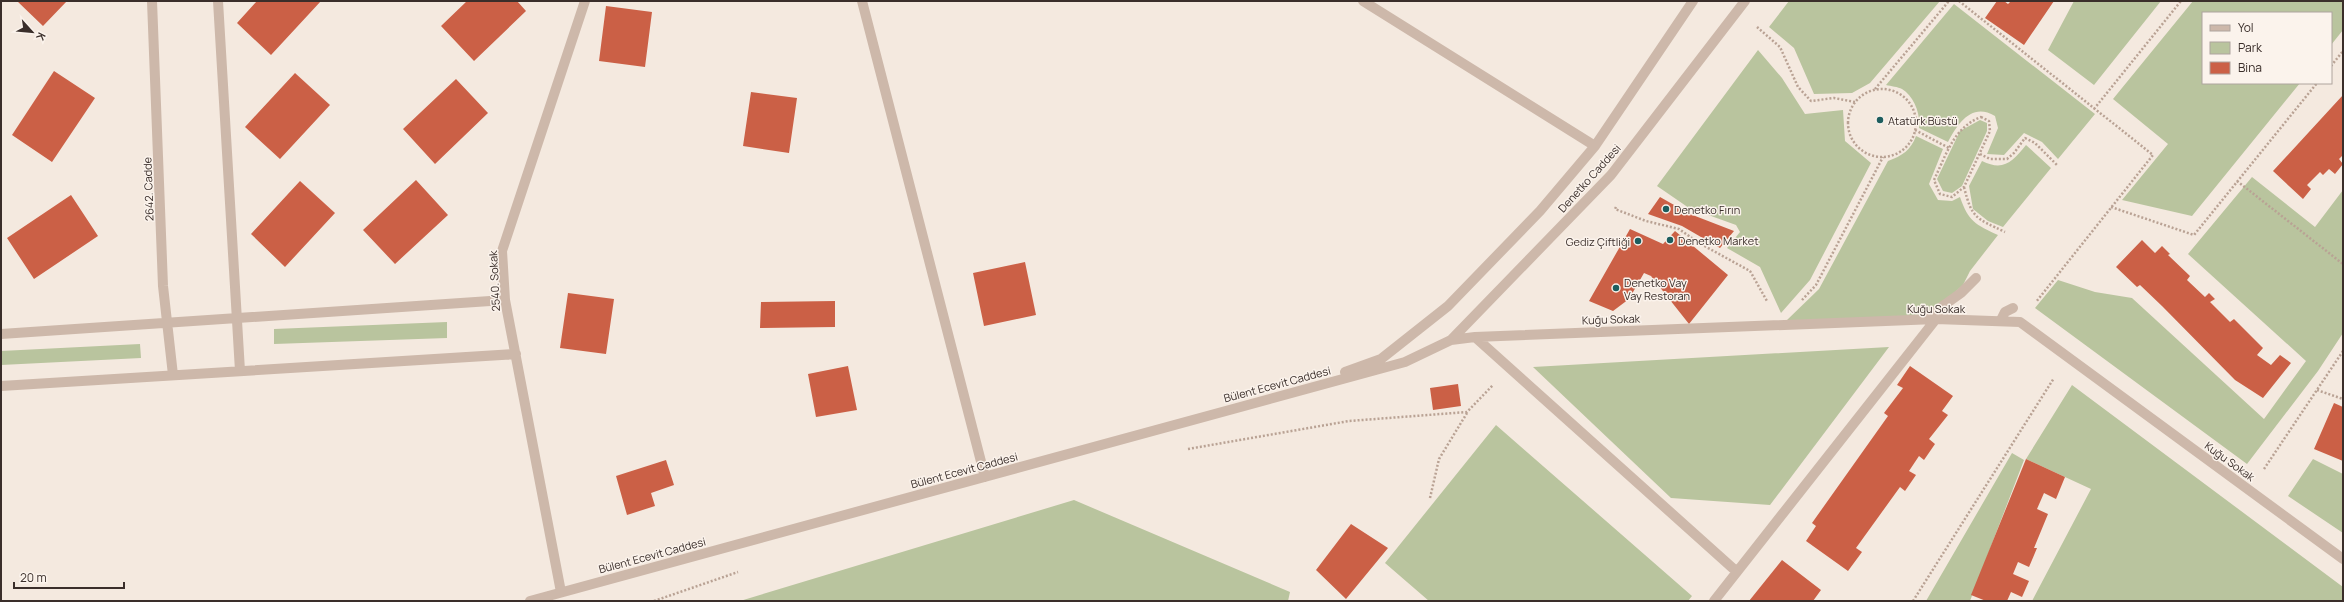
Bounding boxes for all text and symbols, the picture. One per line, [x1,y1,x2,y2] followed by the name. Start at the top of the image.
[12,12,52,52] north arrow
[2202,12,2332,84] legend
[2238,19,2254,36] text: Yol
[33,30,50,44] text: K
[2238,39,2263,56] text: Park
[2238,59,2262,76] text: Bina
[1888,113,1958,128] place label: Atatürk Büstü
[1875,115,1885,125] marker: Atatürk Büstü
[1554,141,1624,215] street label: Denetko Caddesi
[139,156,157,221] street label: 2642. Cadde
[1674,202,1740,217] place label: Denetko Fırın
[1661,204,1671,214] marker: Denetko Fırın
[1678,233,1759,248] place label: Denetko Market
[1566,234,1630,249] place label: Gediz Çiftliği
[1665,235,1675,245] marker: Denetko Market
[1633,236,1643,246] marker: Gediz Çiftliği
[485,250,503,312] street label: 2540. Sokak
[1624,275,1690,303] place label: Denetko Vay Vay Restoran
[1611,283,1621,293] marker: Denetko Vay Vay Restoran
[1907,301,1966,316] street label: Kuğu Sokak
[1582,310,1641,328] street label: Kuğu Sokak
[1222,362,1332,406] street label: Bülent Ecevit Caddesi
[2202,438,2258,484] street label: Kuğu Sokak
[909,448,1019,492] street label: Bülent Ecevit Caddesi
[597,533,707,577] street label: Bülent Ecevit Caddesi
[14,564,124,590] scale bar
[20,569,47,586] text: 20 m

